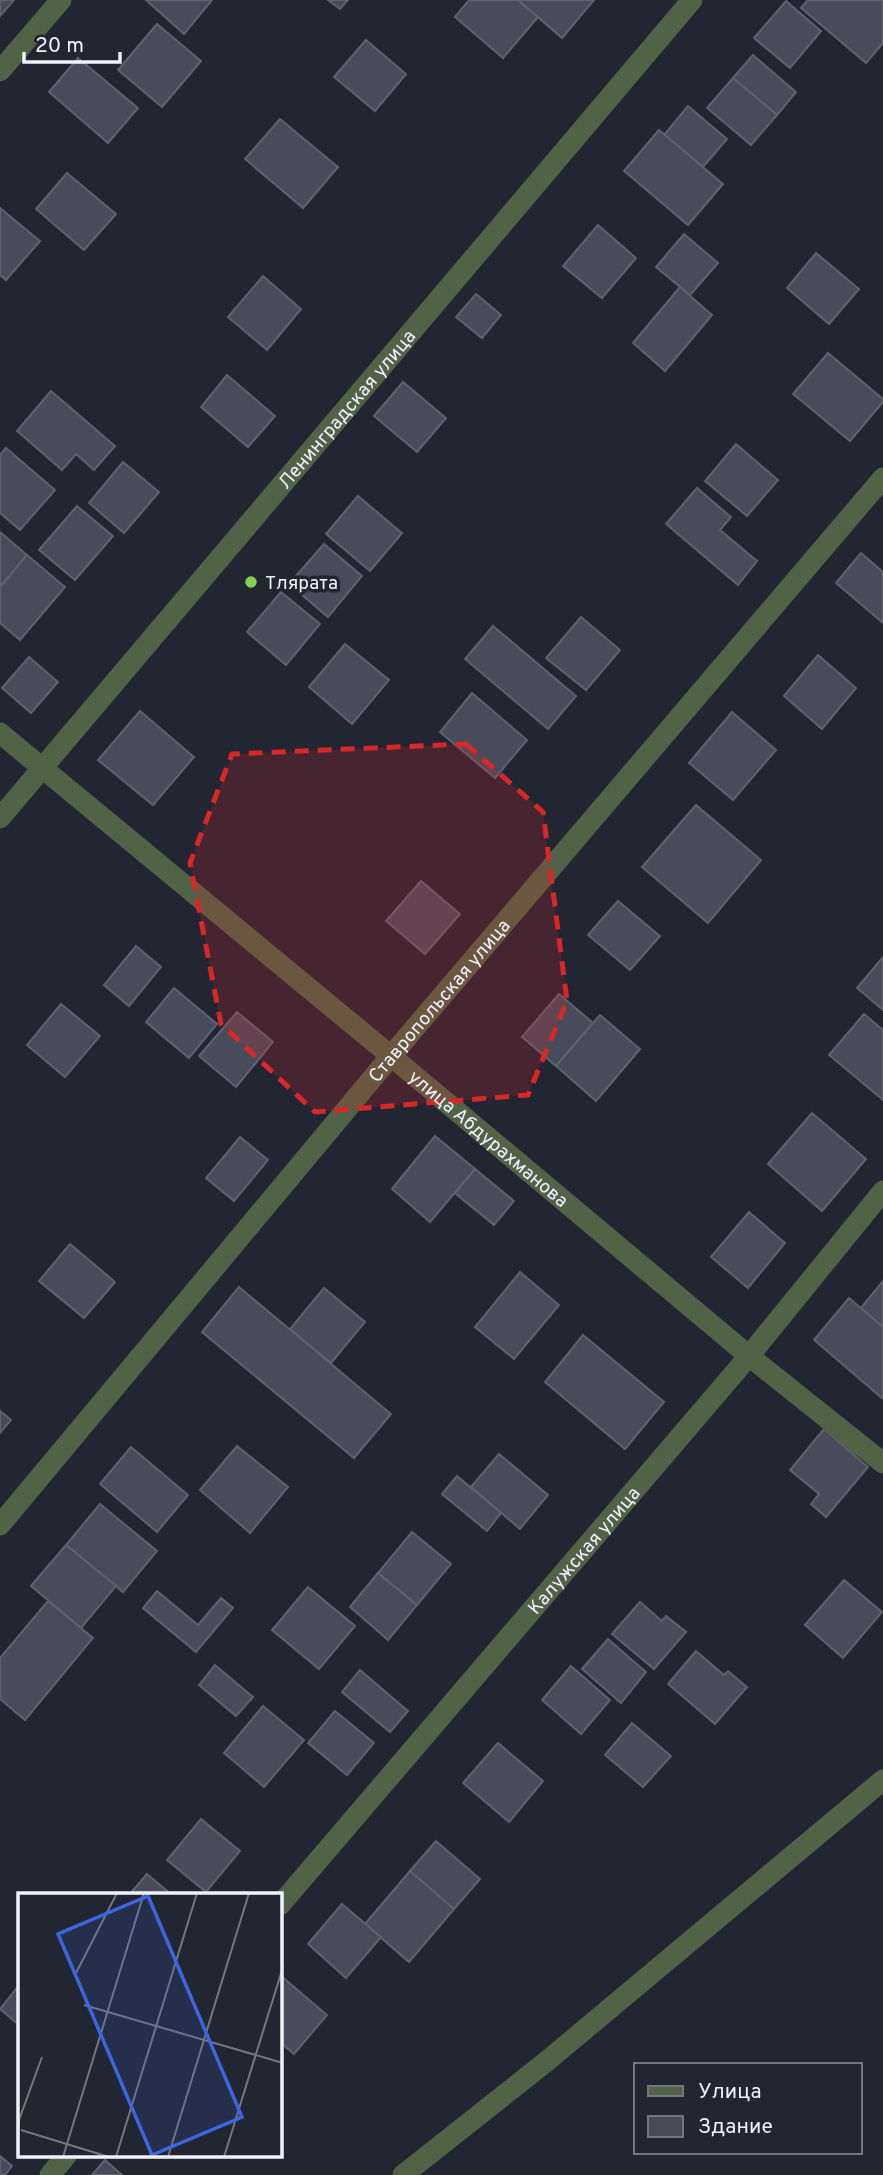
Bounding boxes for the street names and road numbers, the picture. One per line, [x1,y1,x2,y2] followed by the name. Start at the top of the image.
[274,326,422,495] street label: Ленинградская улица
[364,915,516,1088] street label: Ставропольская улица
[403,1066,573,1213] street label: улица Абдурахманова
[523,1482,646,1620] street label: Калужская улица

